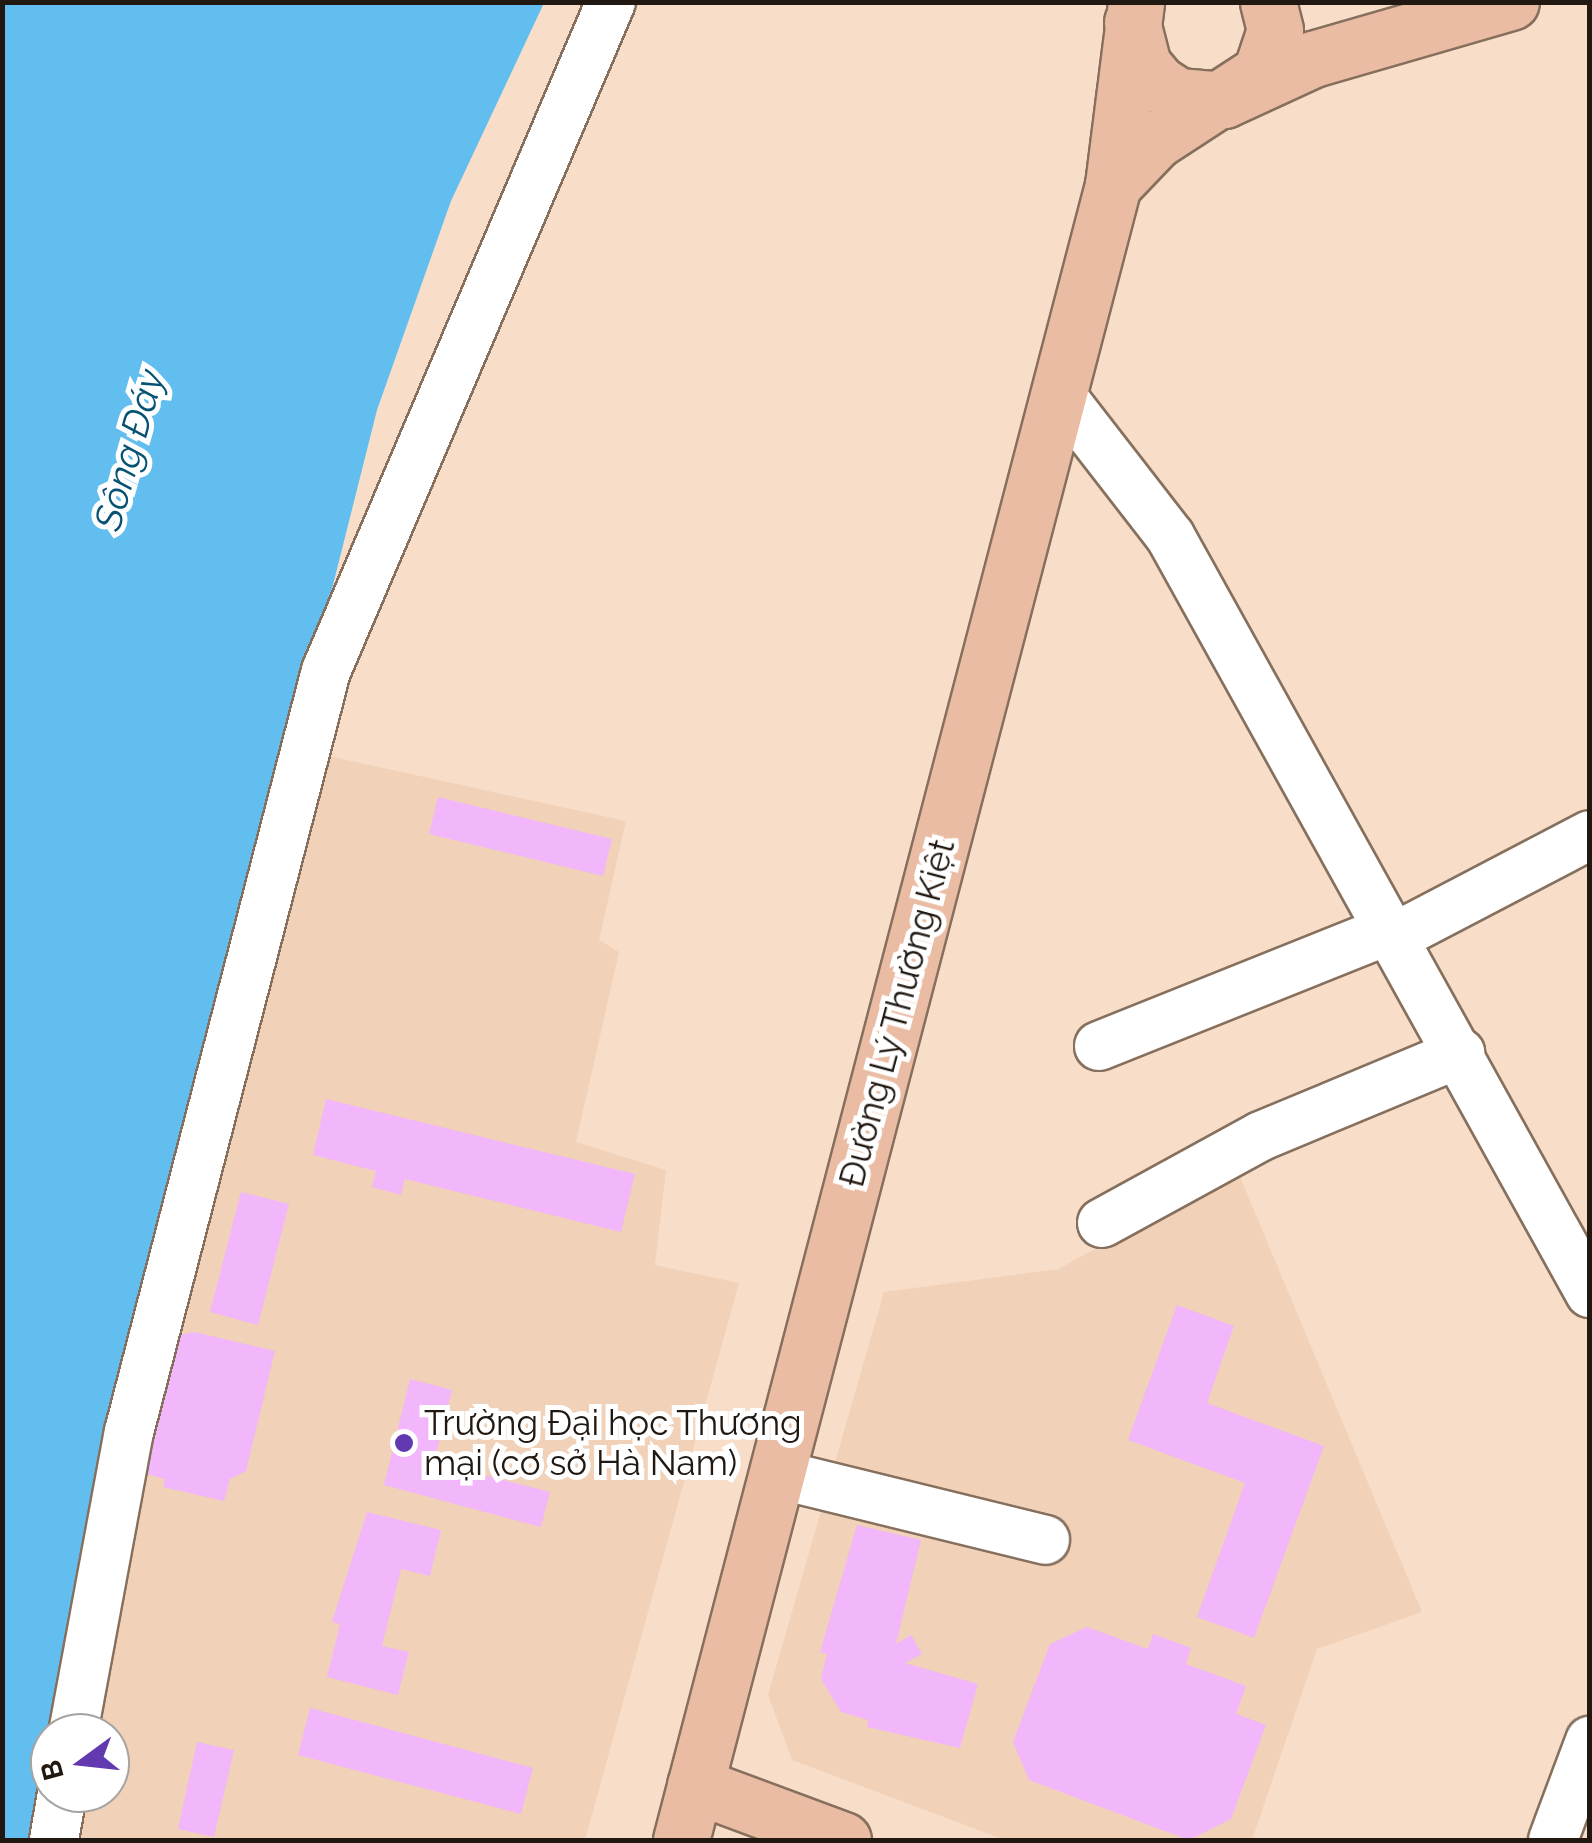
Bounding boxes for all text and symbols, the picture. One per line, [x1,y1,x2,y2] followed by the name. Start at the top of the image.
[84,364,174,536] water label: Sông Đáy
[830,834,964,1192] street label: Đường Lý Thường Kiệt
[424,1402,803,1484] place label: Trường Đại học Thương mại (cơ sở Hà Nam)
[393,1432,415,1454] marker: Trường Đại học Thương mại (cơ sở Hà Nam)
[30,1713,130,1813] north arrow
[34,1757,71,1784] text: B

